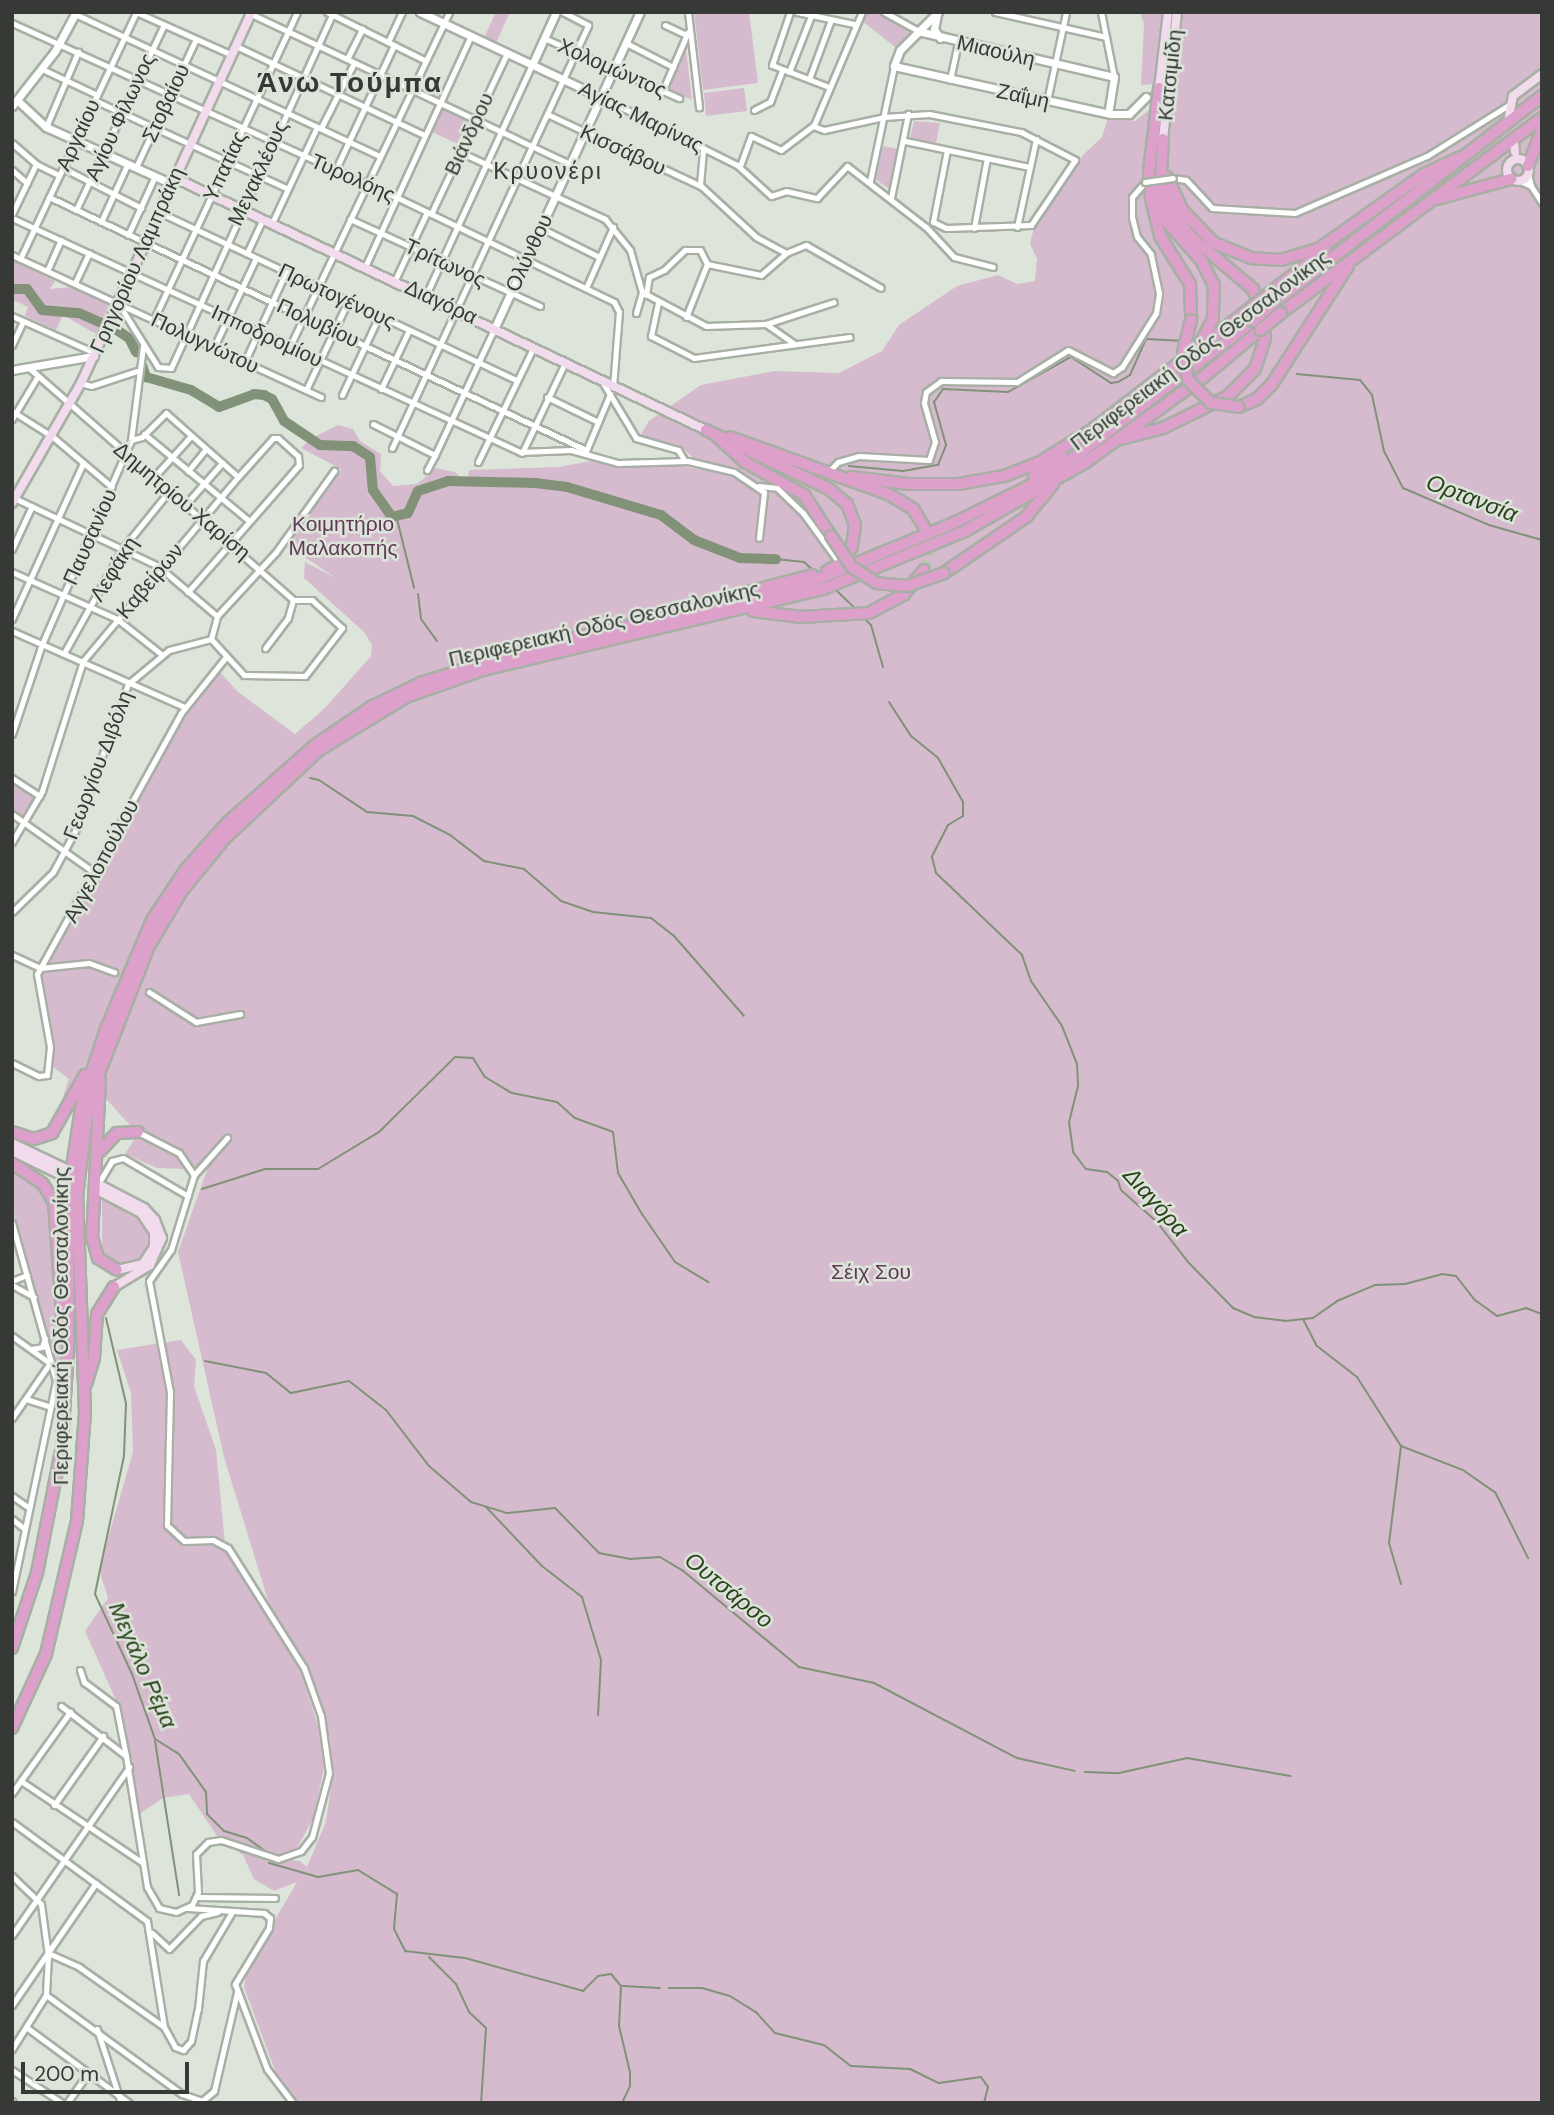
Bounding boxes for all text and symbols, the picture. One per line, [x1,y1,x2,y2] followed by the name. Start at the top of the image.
[1153,28,1187,122] street label: Κατσιμίδη
[954,30,1038,72] street label: Μιαούλη
[554,33,670,103] street label: Χολομώντος
[79,49,161,185] street label: Αγίου Φίλωνος
[137,60,195,146] street label: Στοβαίου
[258,66,442,100] district label: Άνω Τούμπα
[575,76,707,158] street label: Αγίας Μαρίνας
[994,78,1052,114] street label: Ζαΐμη
[439,89,499,179] street label: Βιάνδρου
[50,95,106,175] street label: Αργαίου
[223,116,293,230] street label: Μεγακλέους
[576,119,670,181] street label: Κισσάβου
[198,127,252,205] street label: Υπατίας
[307,148,399,208] street label: Τυρολόης
[494,157,602,185] district label: Κρυονέρι
[85,163,189,357] street label: Γρηγορίου Λαμπράκη
[500,210,558,296] street label: Ολύνθου
[401,233,489,293] street label: Τρίτωνος
[1065,244,1335,456] street label: Περιφερειακή Οδός Θεσσαλονίκης
[274,258,400,334] street label: Πρωτογένους
[401,274,481,330] street label: Διαγόρα
[273,293,363,353] street label: Πολυβίου
[207,299,327,373] street label: Ιπποδρομίου
[147,307,263,379] street label: Πολυγνώτου
[109,437,255,565] street label: Δημητρίου Χαρίση
[1422,468,1522,528] water label: Ορτανσία
[58,485,122,589] street label: Παυσανίου
[288,511,398,561] park label: Κοιμητήριο Μαλακοπής
[84,532,144,606] street label: Λεφάκη
[111,538,189,624] street label: Καβείρων
[446,576,762,672] street label: Περιφερειακή Οδός Θεσσαλονίκης
[58,687,138,843] street label: Γεωργίου Διβόλη
[58,795,144,927] street label: Αγγελοπούλου
[1118,1161,1194,1243] water label: Διαγόρα
[48,1167,74,1485] street label: Περιφερειακή Οδός Θεσσαλονίκης
[831,1259,911,1285] park label: Σέιχ Σου
[679,1546,779,1634] water label: Ουτσάρσο
[103,1598,183,1732] water label: Μεγάλο Ρέμα
[24,2048,192,2092] scale bar
[34,2060,99,2088] text: 200 m

